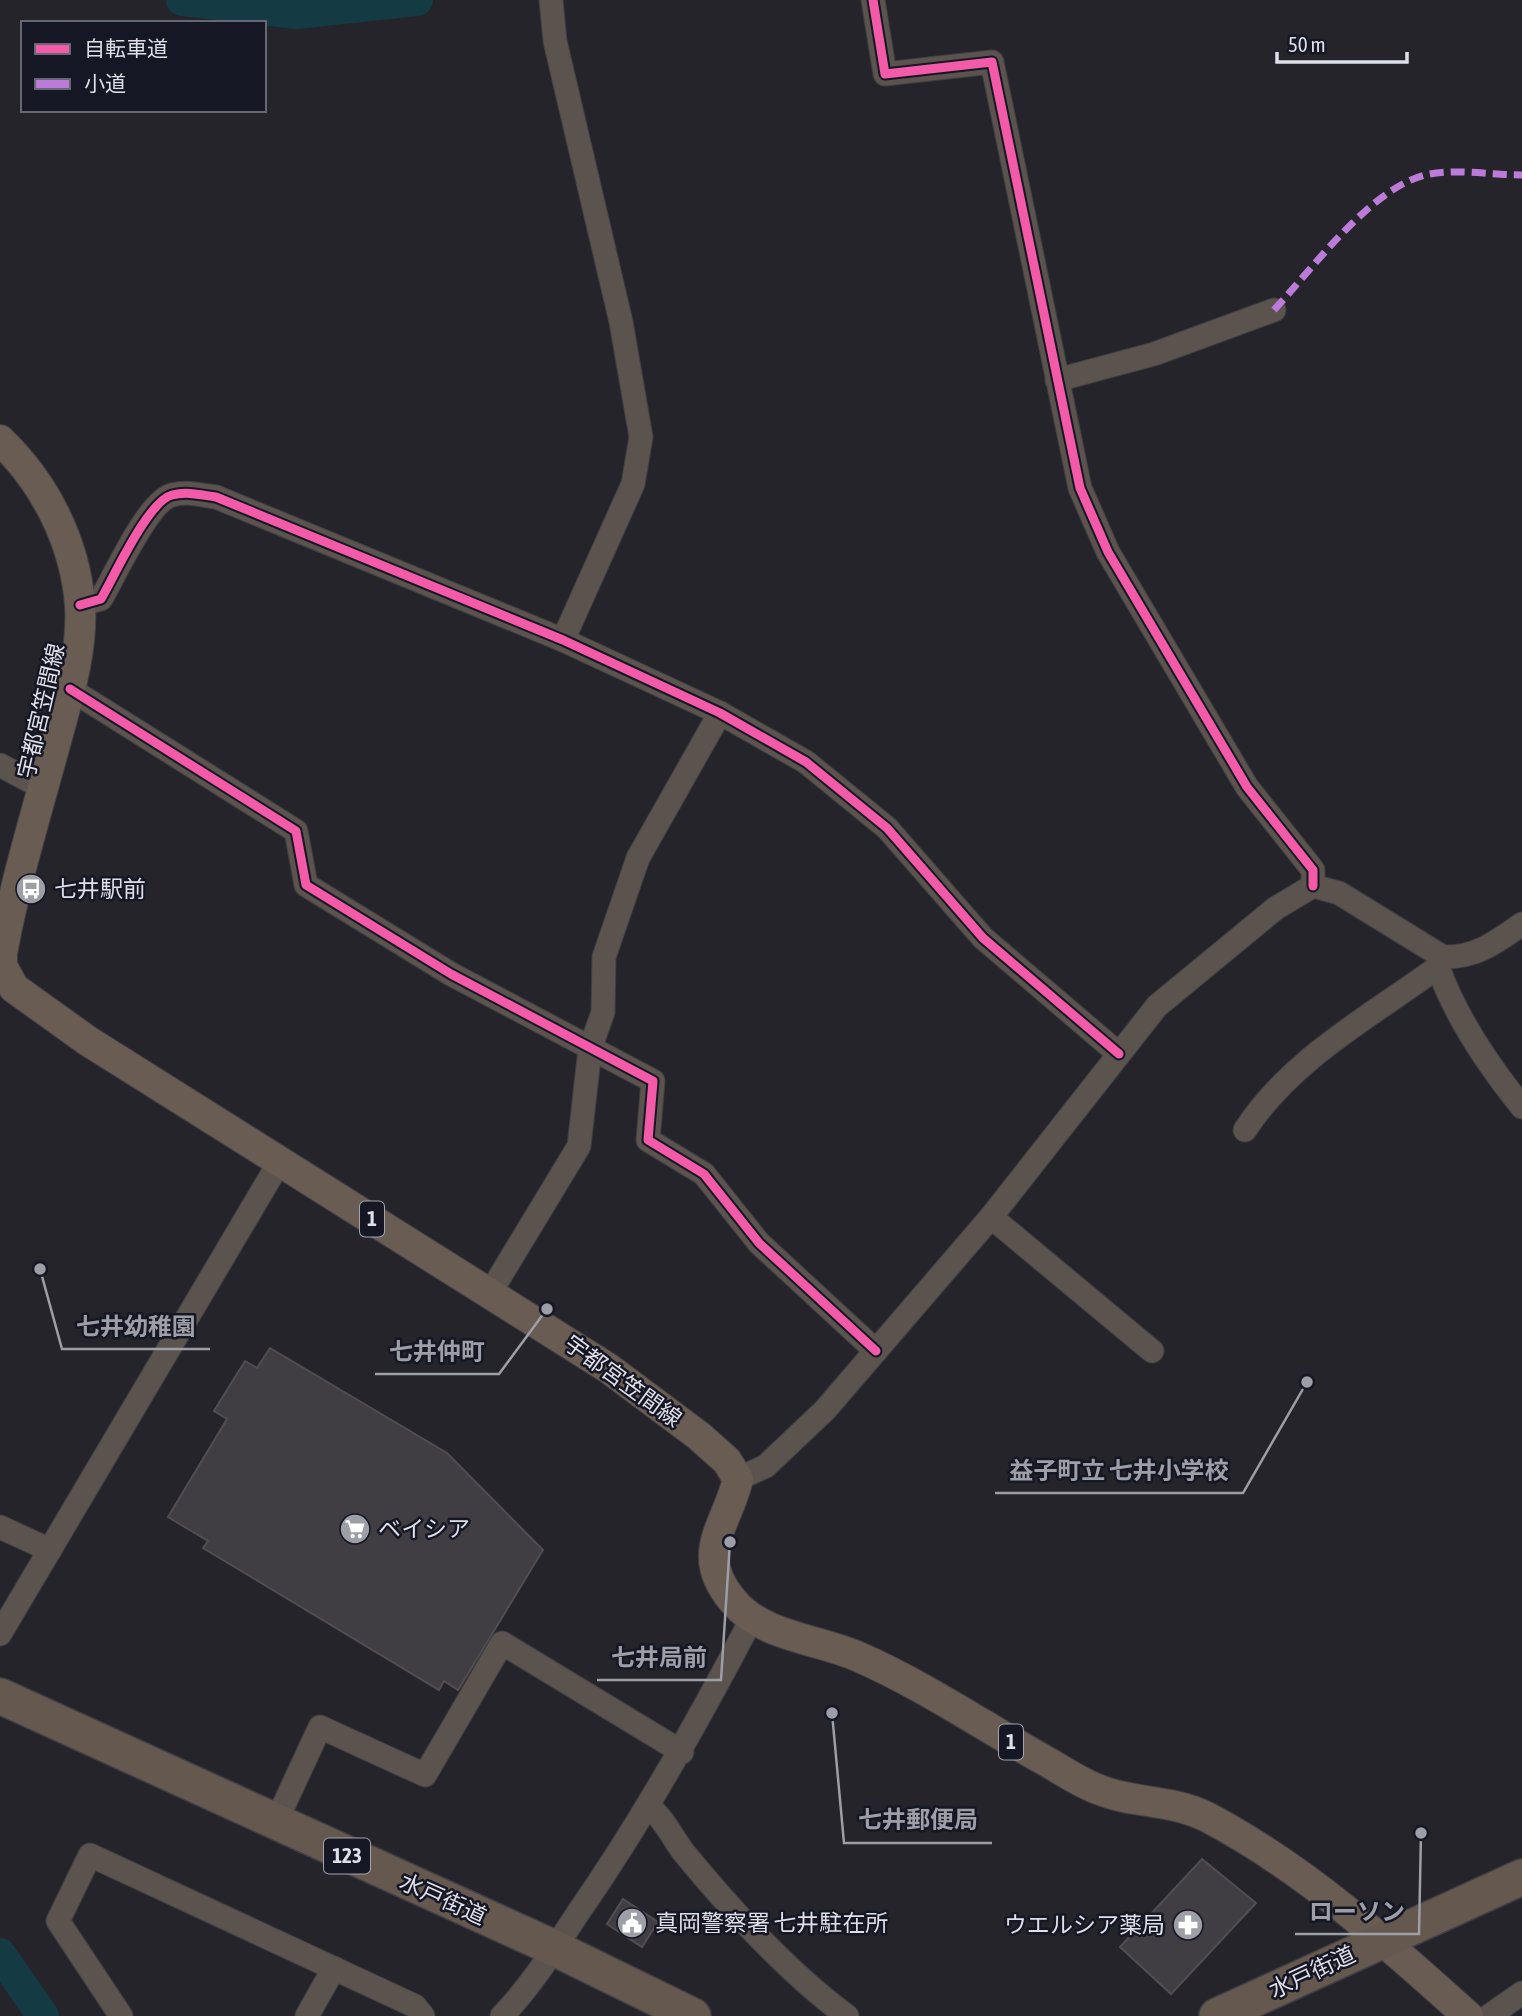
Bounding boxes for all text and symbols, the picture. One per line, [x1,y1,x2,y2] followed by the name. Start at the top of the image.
[21,21,266,112] legend
[1277,21,1406,65] scale bar
[1288,32,1326,56] text: 50 m
[84,36,168,60] text: 自転車道
[84,71,126,95] text: 小道
[13,641,69,781] street label: 宇都宮笠間線
[14,872,48,906] bus stop icon: 七井駅前
[54,876,146,902] place label: 七井駅前
[360,1202,384,1236] road number: 1
[62,1304,210,1349] callout: 七井幼稚園
[76,1313,196,1340] text: 七井幼稚園
[375,1329,499,1374] callout: 七井仲町
[560,1330,686,1432] street label: 宇都宮笠間線
[389,1338,485,1365] text: 七井仲町
[995,1448,1243,1493] callout: 益子町立 七井小学校
[1009,1457,1229,1484] text: 益子町立 七井小学校
[338,1512,372,1546] supermarket icon: ベイシア
[378,1516,470,1542] place label: ベイシア
[597,1635,721,1680] callout: 七井局前
[611,1644,707,1671] text: 七井局前
[999,1724,1023,1760] road number: 1
[844,1798,992,1843] callout: 七井郵便局
[858,1806,978,1833] text: 七井郵便局
[324,1839,370,1874] road number: 123
[396,1868,490,1930] street label: 水戸街道
[1295,1889,1419,1934] callout: ローソン
[1309,1898,1405,1925] text: ローソン
[615,1906,649,1940] public building icon: 真岡警察署 七井駐在所
[1171,1908,1205,1942] pharmacy icon: ウエルシア薬局
[655,1910,888,1936] place label: 真岡警察署 七井駐在所
[1004,1912,1165,1938] place label: ウエルシア薬局
[1265,1941,1359,2003] street label: 水戸街道

